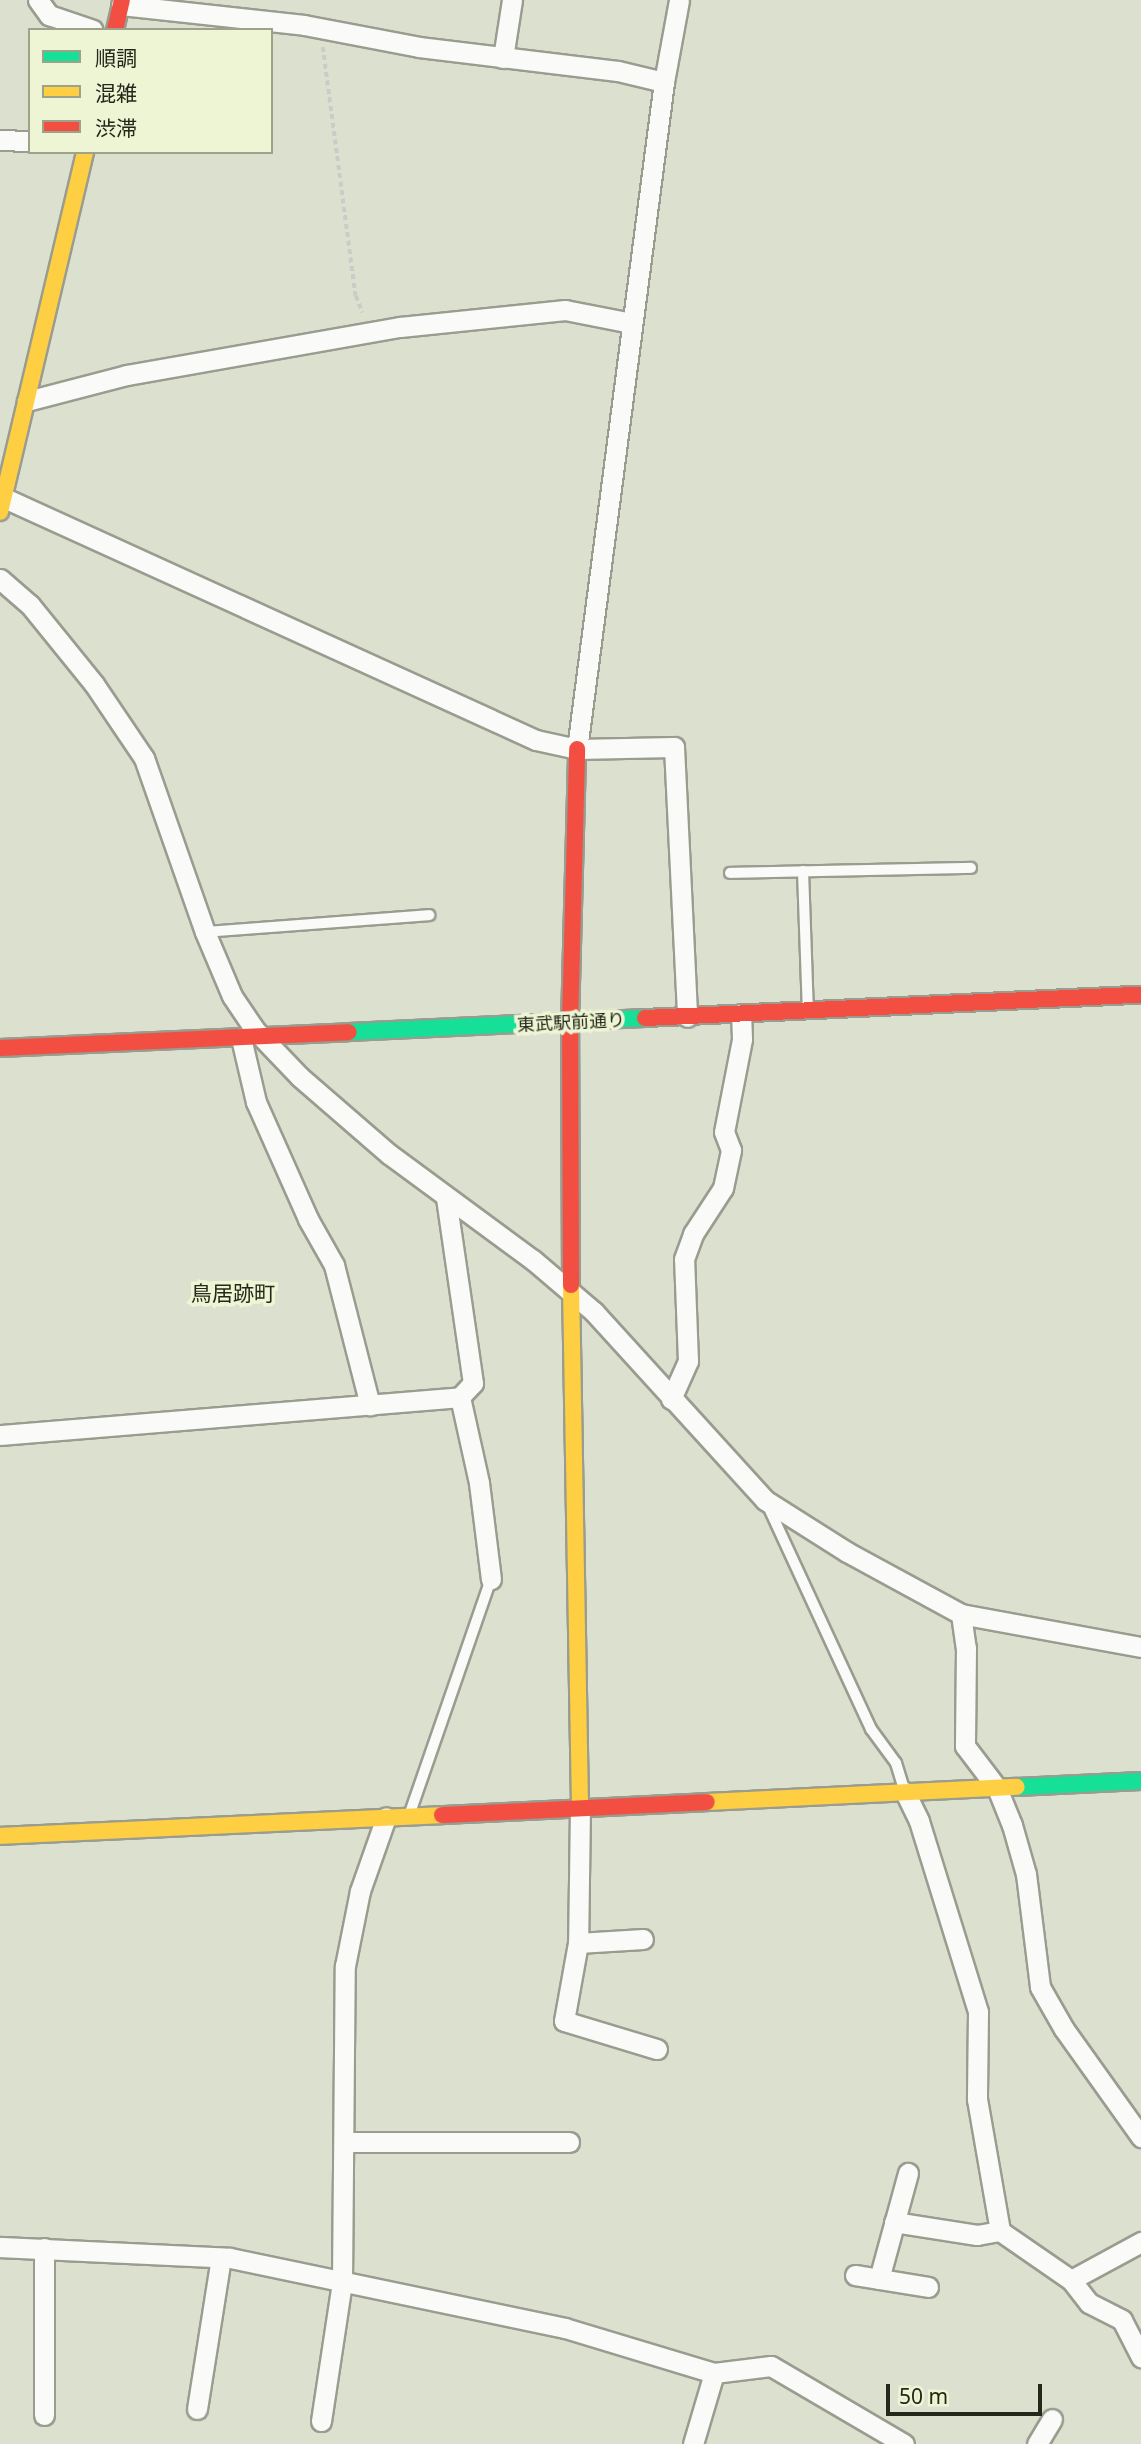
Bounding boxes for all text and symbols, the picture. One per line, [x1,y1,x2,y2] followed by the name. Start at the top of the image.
[28,28,273,154] legend
[95,44,137,72] text: 順調
[95,79,137,107] text: 混雑
[95,114,137,142] text: 渋滞
[517,1008,625,1036] street label: 東武駅前通り
[191,1280,275,1306] district label: 鳥居跡町
[889,2370,1045,2414] scale bar
[899,2382,948,2410] text: 50 m

